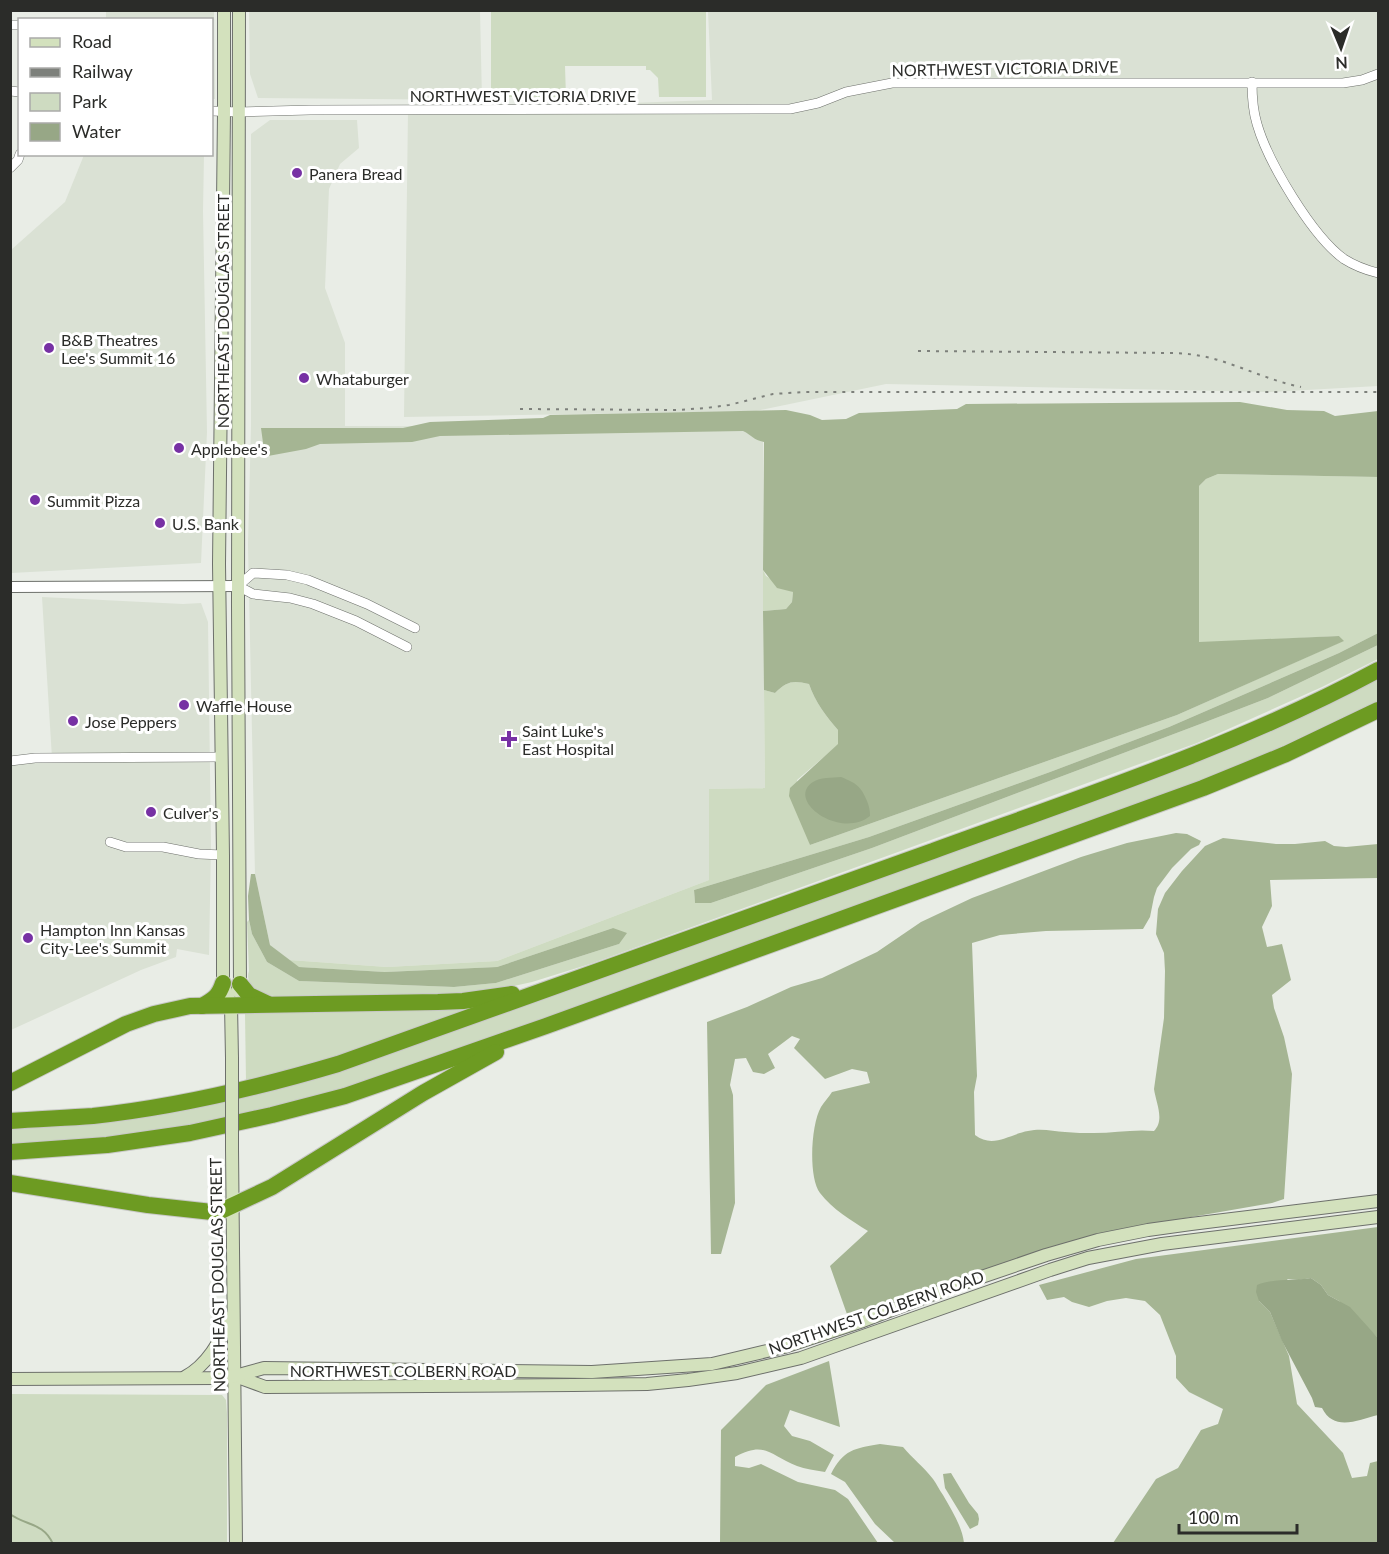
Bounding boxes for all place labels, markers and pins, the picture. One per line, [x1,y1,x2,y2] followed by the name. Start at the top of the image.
[309,164,402,183] place label: Panera Bread
[290,166,304,180] marker: Panera Bread
[61,330,175,367] place label: B&B Theatres Lee's Summit 16
[42,341,56,355] marker: B&B Theatres Lee's Summit 16
[316,369,409,388] place label: Whataburger
[297,371,311,385] marker: Whataburger
[191,439,268,458] place label: Applebee's
[172,441,186,455] marker: Applebee's
[47,491,140,510] place label: Summit Pizza
[28,493,42,507] marker: Summit Pizza
[172,514,240,533] place label: U.S. Bank
[153,516,167,530] marker: U.S. Bank
[196,696,292,715] place label: Waffle House
[177,698,191,712] marker: Waffle House
[85,712,177,731] place label: Jose Peppers
[66,714,80,728] marker: Jose Peppers
[522,721,614,758] place label: Saint Luke's East Hospital
[500,730,518,748] marker: Saint Luke's East Hospital
[163,803,219,822] place label: Culver's
[144,805,158,819] marker: Culver's
[40,920,185,957] place label: Hampton Inn Kansas City-Lee's Summit
[21,931,35,945] marker: Hampton Inn Kansas City-Lee's Summit

